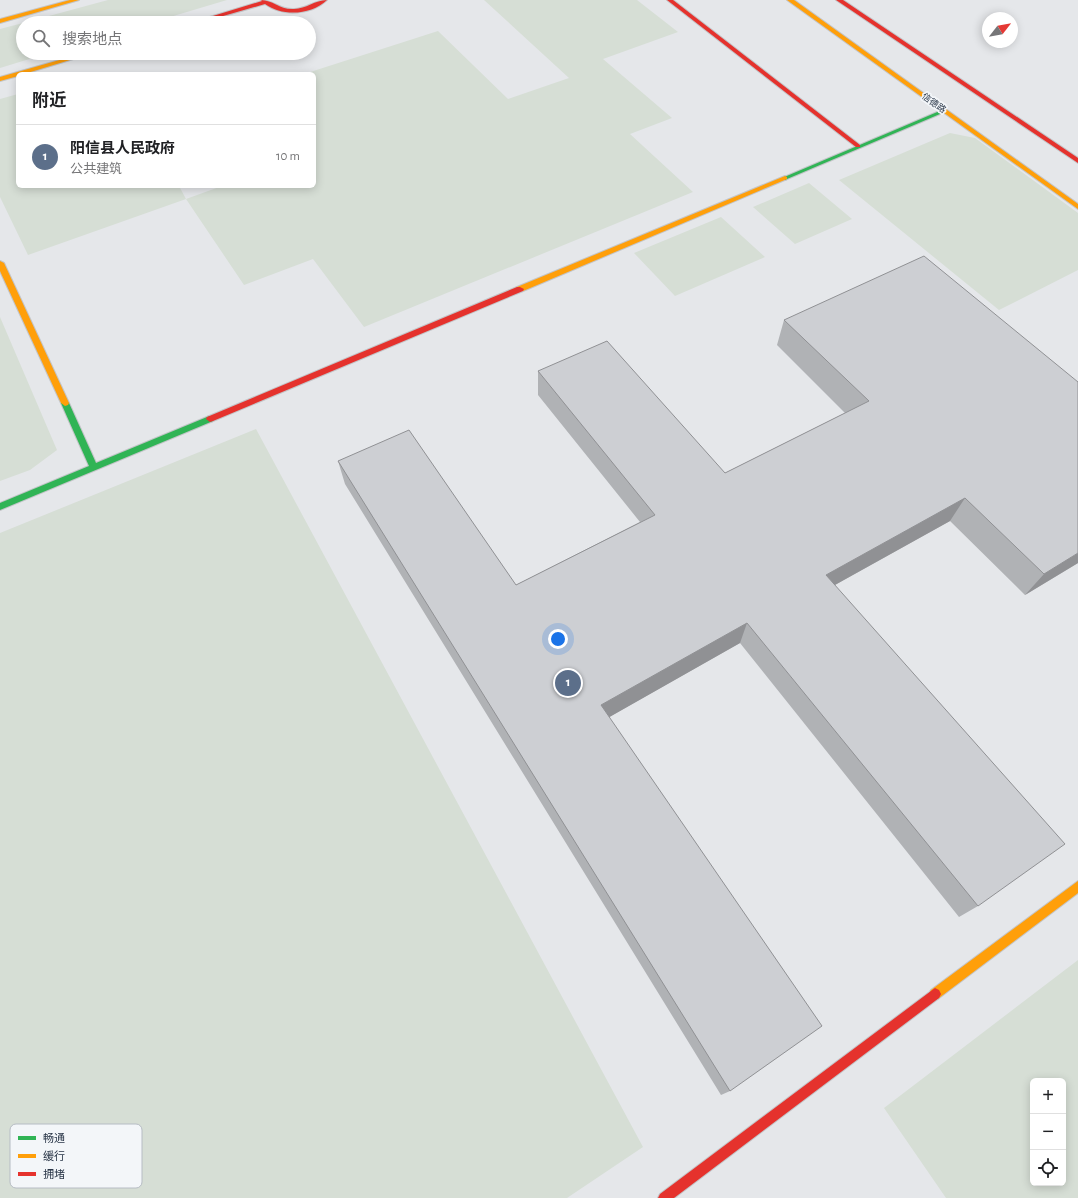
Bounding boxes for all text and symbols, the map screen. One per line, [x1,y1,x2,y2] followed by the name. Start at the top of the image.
[982,12,1018,48] north arrow
[16,16,316,60] search box
[30,27,52,49] icon: search
[62,32,122,47] text: 搜索地点
[920,90,948,115] street label: 信德路
[32,92,66,109] text: 附近
[70,141,175,156] text: 阳信县人民政府
[43,150,47,163] text: 1
[276,150,300,163] text: 10 m
[70,163,122,176] text: 公共建筑
[548,629,568,649] your location
[555,668,581,698] pin: 1
[1030,1078,1066,1186] map controls
[1030,1078,1066,1114] button: +
[1030,1114,1066,1150] button: −
[10,1124,142,1188] legend
[43,1132,65,1144] text: 畅通
[43,1150,65,1162] text: 缓行
[1030,1150,1066,1186] button: locate
[43,1169,65,1180] text: 拥堵

